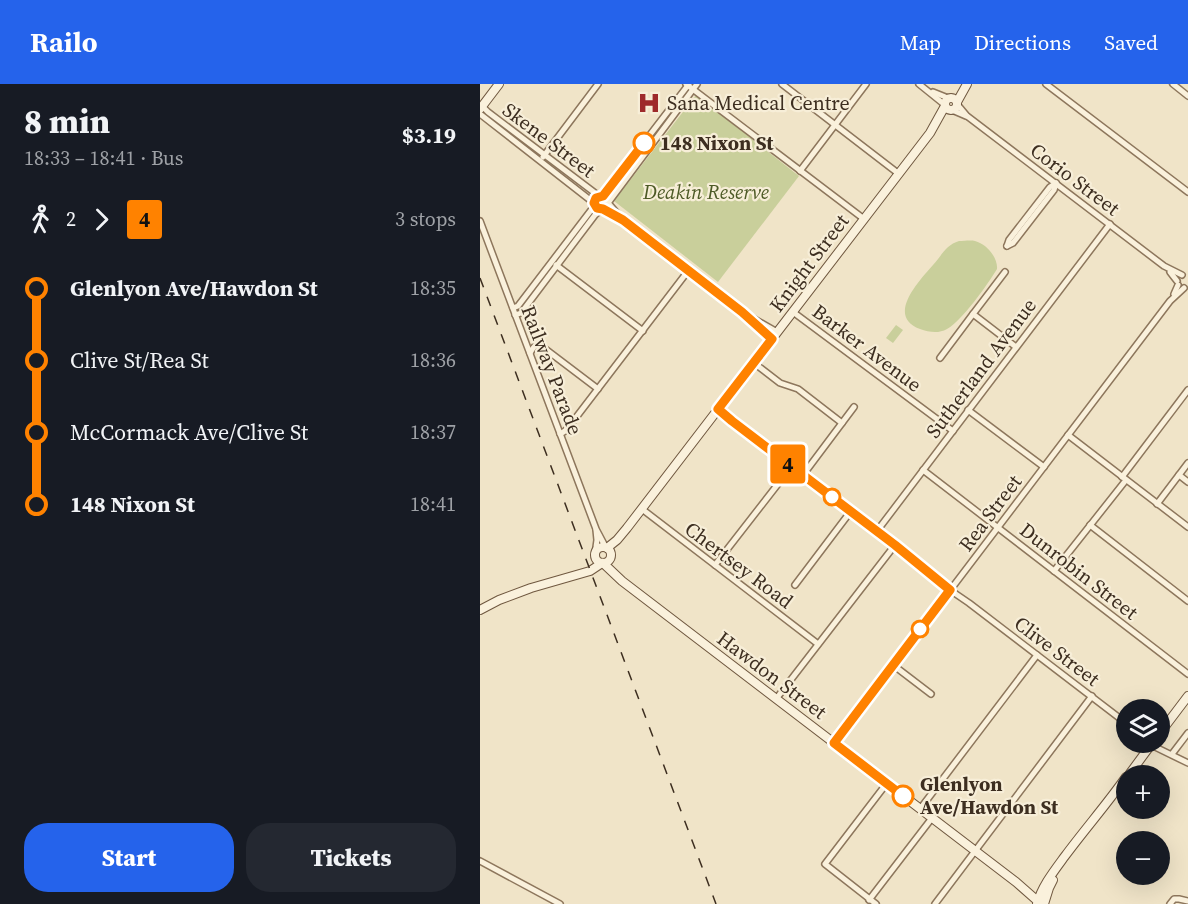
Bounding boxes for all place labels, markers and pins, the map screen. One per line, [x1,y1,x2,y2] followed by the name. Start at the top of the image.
[667,89,850,117] place label: Sana Medical Centre
[636,90,662,116] hospital icon: Sana Medical Centre
[660,129,774,157] place label: 148 Nixon St
[633,132,655,154] marker: 148 Nixon St
[823,488,841,506] unlabelled marker
[911,620,929,638] unlabelled marker
[920,770,1059,821] place label: Glenlyon Ave/Hawdon St
[892,785,914,807] marker: Glenlyon Ave/Hawdon St

